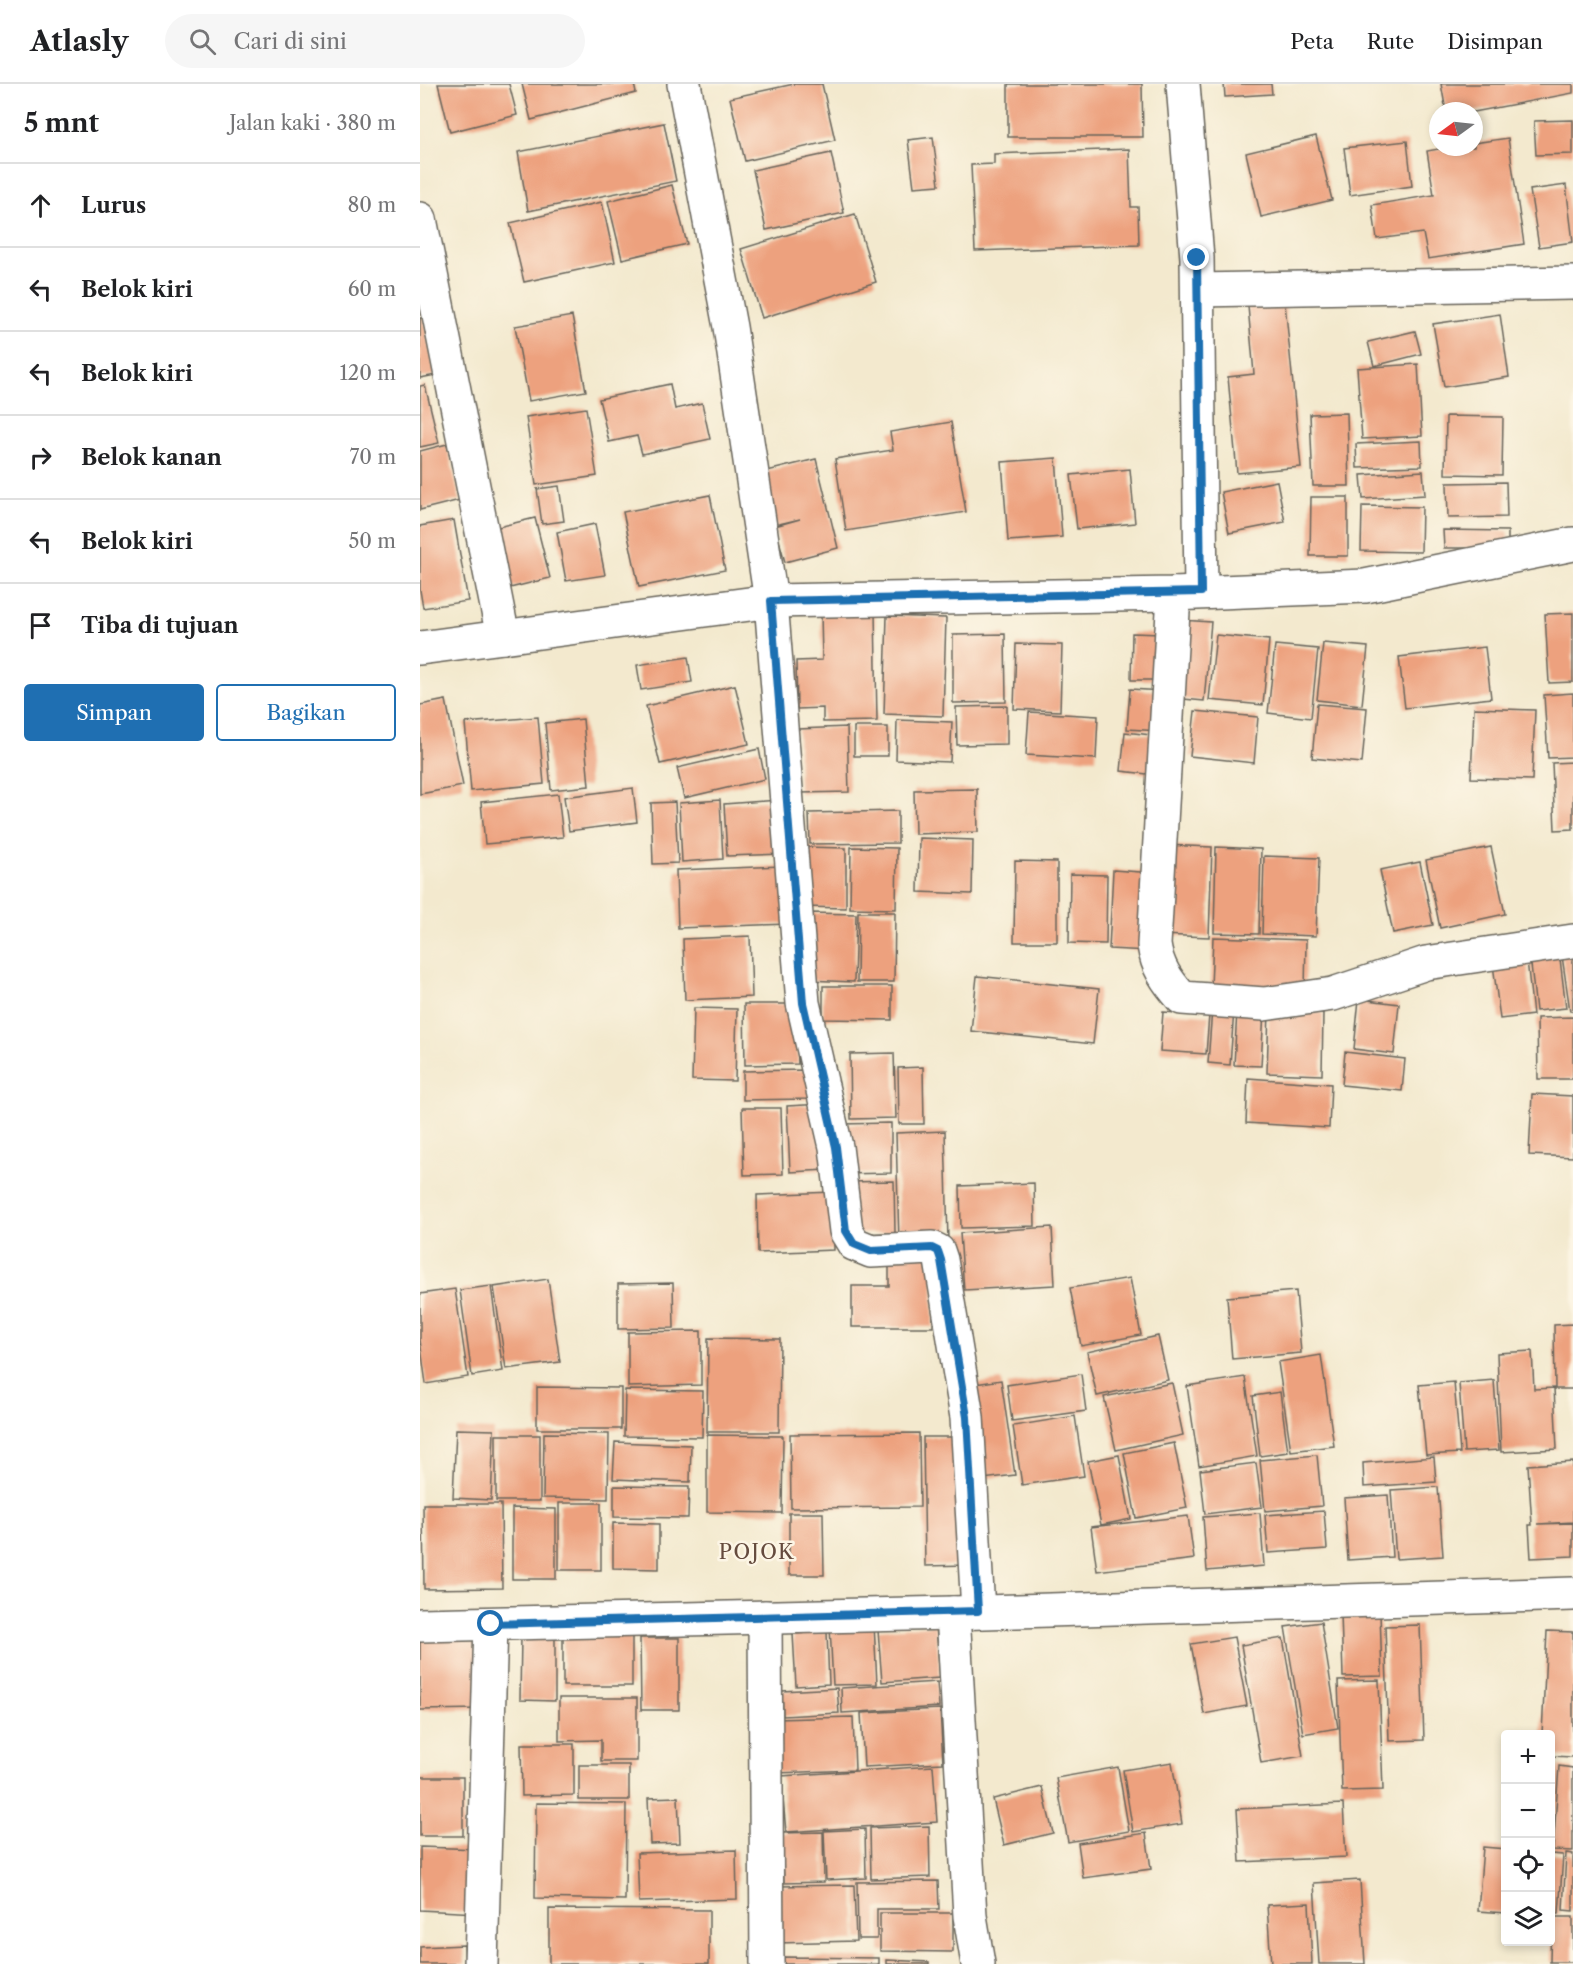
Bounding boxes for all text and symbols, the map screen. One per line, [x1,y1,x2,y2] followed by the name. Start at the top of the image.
[165,14,585,68] search box
[30,24,129,58] text: Atlasly
[186,25,219,58] icon: search
[234,28,347,55] text: Cari di sini
[1290,29,1334,54] text: Peta
[1367,29,1414,54] text: Rute
[1447,29,1543,54] text: Disimpan
[1429,102,1483,156] north arrow
[24,107,99,139] text: 5 mnt
[229,111,396,135] text: Jalan kaki · 380 m
[24,189,57,222] icon: ahead
[81,192,146,219] text: Lurus
[348,193,396,217] text: 80 m
[1183,244,1209,270] route end
[24,273,57,306] icon: left
[81,276,193,303] text: Belok kiri
[348,277,396,301] text: 60 m
[24,357,57,390] icon: left
[81,360,193,387] text: Belok kiri
[339,361,396,385] text: 120 m
[24,441,57,474] icon: right
[81,444,222,471] text: Belok kanan
[350,445,396,469] text: 70 m
[24,525,57,558] icon: left
[81,528,193,555] text: Belok kiri
[349,529,396,553] text: 50 m
[24,609,57,642] icon: arrive
[81,612,239,639] text: Tiba di tujuan
[24,684,204,741] button: Simpan
[216,684,396,741] button: Bagikan
[719,1540,795,1564] district label: POJOK
[477,1610,503,1636] route start
[1501,1730,1555,1946] map controls
[1501,1730,1555,1784] button: +
[1501,1784,1555,1838] button: −
[1501,1838,1555,1892] button: locate
[1501,1892,1555,1946] button: layers

